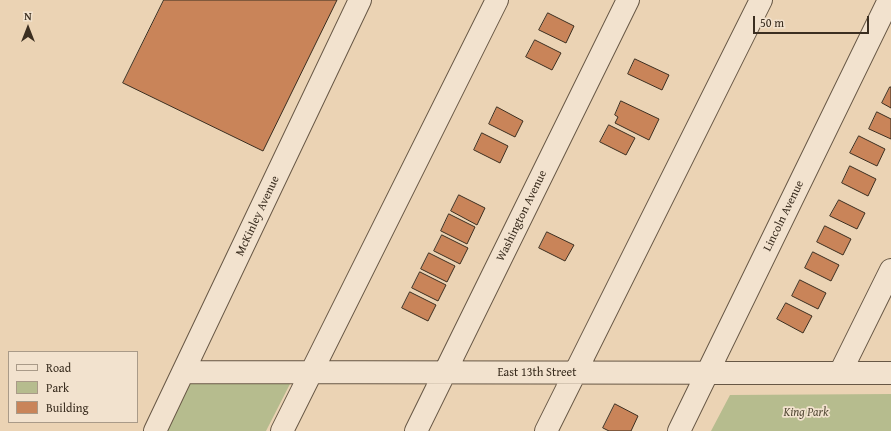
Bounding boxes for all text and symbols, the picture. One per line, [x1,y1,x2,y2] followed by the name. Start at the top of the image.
[8,8,48,48] north arrow
[24,8,32,24] text: N
[755,8,871,34] scale bar
[760,14,784,31] text: 50 m
[494,168,550,264] street label: Washington Avenue
[233,174,283,258] street label: McKinley Avenue
[761,178,807,254] street label: Lincoln Avenue
[8,351,138,423] legend
[46,359,71,376] text: Road
[498,366,576,380] street label: East 13th Street
[46,379,69,396] text: Park
[46,399,89,416] text: Building
[784,406,828,420] park label: King Park

